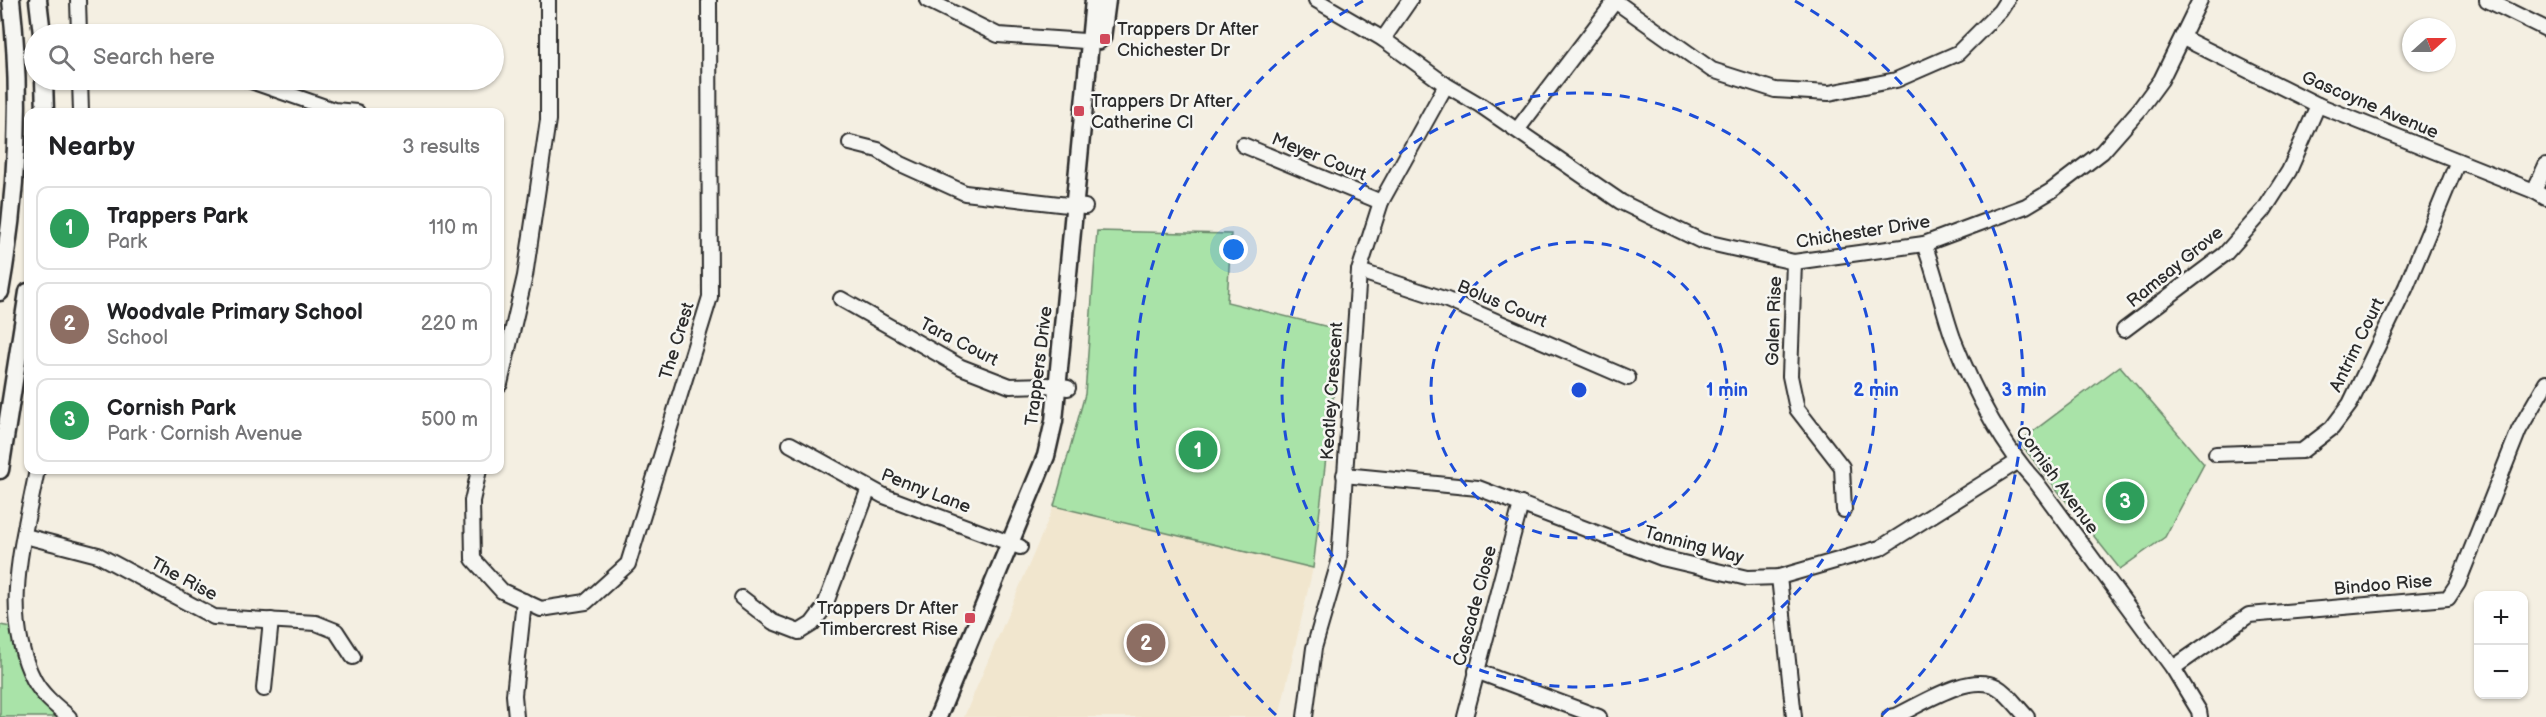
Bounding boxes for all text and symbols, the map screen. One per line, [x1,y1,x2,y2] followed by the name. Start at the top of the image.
[2402,18,2456,72] north arrow
[1117,19,1259,61] place label: Trappers Dr After Chichester Dr
[24,24,504,90] search box
[1098,32,1112,46] marker: Trappers Dr After Chichester Dr
[45,41,78,74] icon: search
[93,44,215,71] text: Search here
[2299,67,2442,143] street label: Gascoyne Avenue
[1091,91,1233,133] place label: Trappers Dr After Catherine Cl
[1072,104,1086,118] marker: Trappers Dr After Catherine Cl
[1269,128,1370,186] street label: Meyer Court
[48,132,135,163] text: Nearby
[402,135,480,159] text: 3 results
[107,203,248,230] text: Trappers Park
[1794,211,1932,253] street label: Chichester Drive
[65,216,74,240] text: 1
[429,216,478,240] text: 110 m
[2123,222,2228,312] street label: Ramsay Grove
[107,230,147,254] text: Park
[1219,235,1248,264] your location
[1762,275,1786,366] street label: Galen Rise
[1454,276,1550,332] street label: Bolus Court
[2325,294,2389,396] street label: Antrim Court
[107,299,363,326] text: Woodvale Primary School
[655,299,699,382] street label: The Crest
[1021,305,1057,427] street label: Trappers Drive
[64,312,75,336] text: 2
[421,312,478,336] text: 220 m
[916,313,1002,371] street label: Tara Court
[1317,321,1347,461] street label: Keatley Crescent
[107,326,168,350] text: School
[1569,380,1589,400] centre of rings
[1706,380,1748,401] text: 1 min
[1853,380,1899,401] text: 2 min
[2001,380,2047,401] text: 3 min
[107,395,236,422] text: Cornish Park
[64,408,75,432] text: 3
[421,408,478,432] text: 500 m
[107,422,302,446] text: Park · Cornish Avenue
[2011,422,2103,538] street label: Cornish Avenue
[1178,428,1218,472] pin: 1
[878,464,974,518] street label: Penny Lane
[2106,478,2144,524] pin: 3
[1642,522,1747,569] street label: Tanning Way
[1449,543,1501,669] street label: Cascade Close
[147,553,221,605] street label: The Rise
[2333,570,2434,600] street label: Bindoo Rise
[2474,591,2528,699] map controls
[2474,591,2528,645] button: +
[817,598,958,640] place label: Trappers Dr After Timbercrest Rise
[963,611,977,625] marker: Trappers Dr After Timbercrest Rise
[1126,620,1166,666] pin: 2
[2474,645,2528,699] button: −

